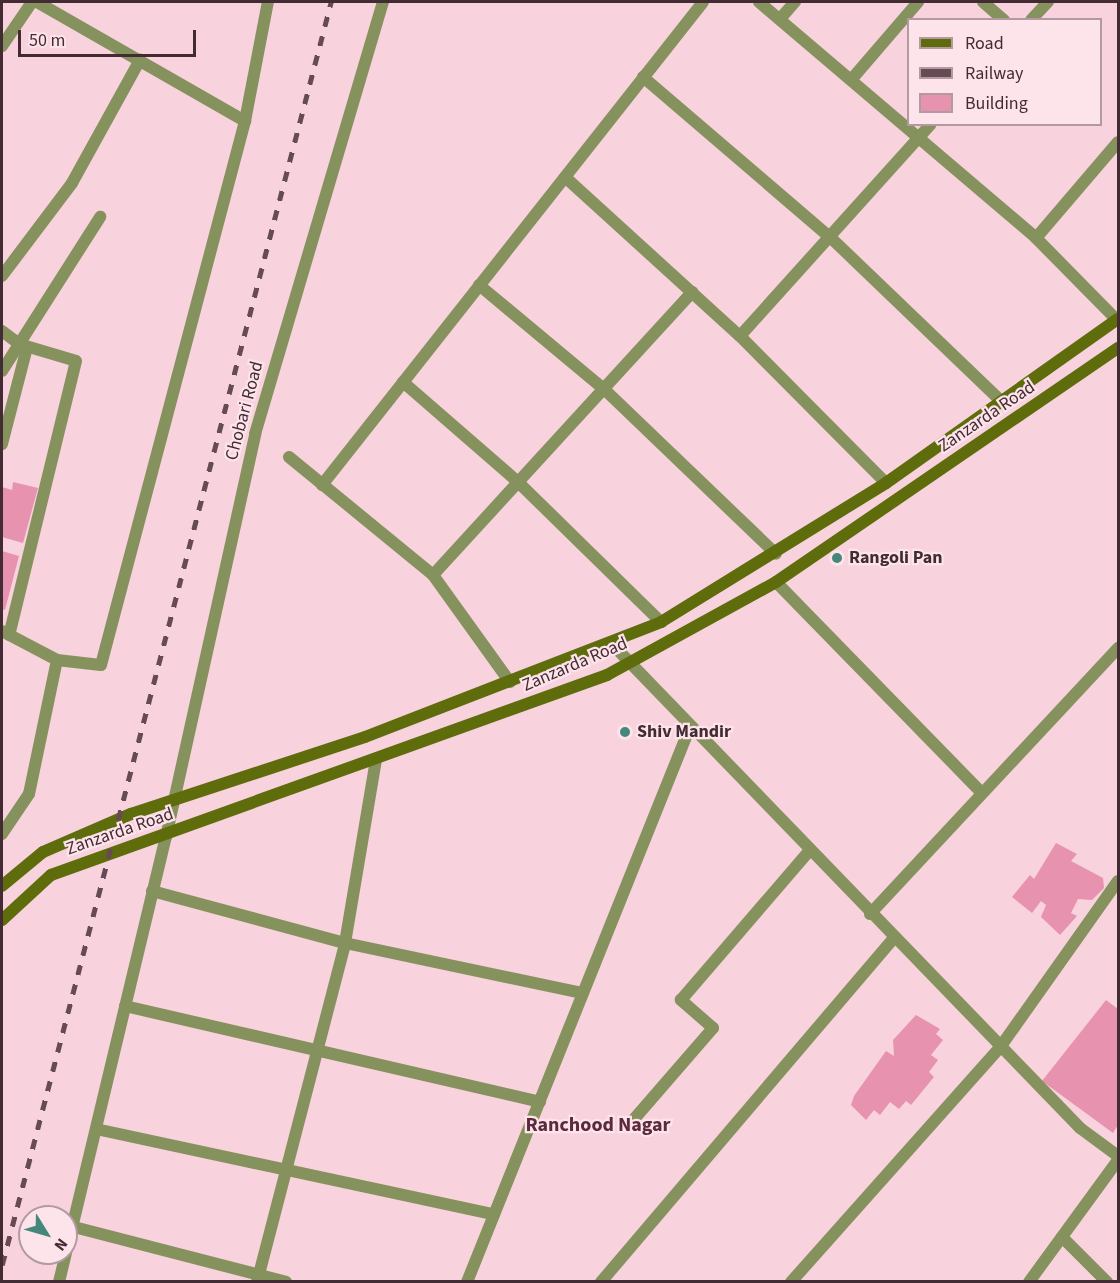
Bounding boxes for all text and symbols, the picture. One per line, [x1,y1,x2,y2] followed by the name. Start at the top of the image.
[21,18,200,56] scale bar
[907,18,1102,126] legend
[29,28,65,53] text: 50 m
[965,31,1004,56] text: Road
[965,61,1024,86] text: Railway
[965,91,1028,116] text: Building
[221,359,269,463] street label: Chobari Road
[935,377,1039,457] street label: Zanzarda Road
[849,547,943,569] place label: Rangoli Pan
[830,551,844,565] marker: Rangoli Pan
[519,633,631,697] street label: Zanzarda Road
[637,721,731,743] place label: Shiv Mandir
[618,725,632,739] marker: Shiv Mandir
[64,804,176,860] street label: Zanzarda Road
[525,1113,671,1137] district label: Ranchood Nagar
[18,1205,78,1265] north arrow
[49,1234,73,1255] text: N

